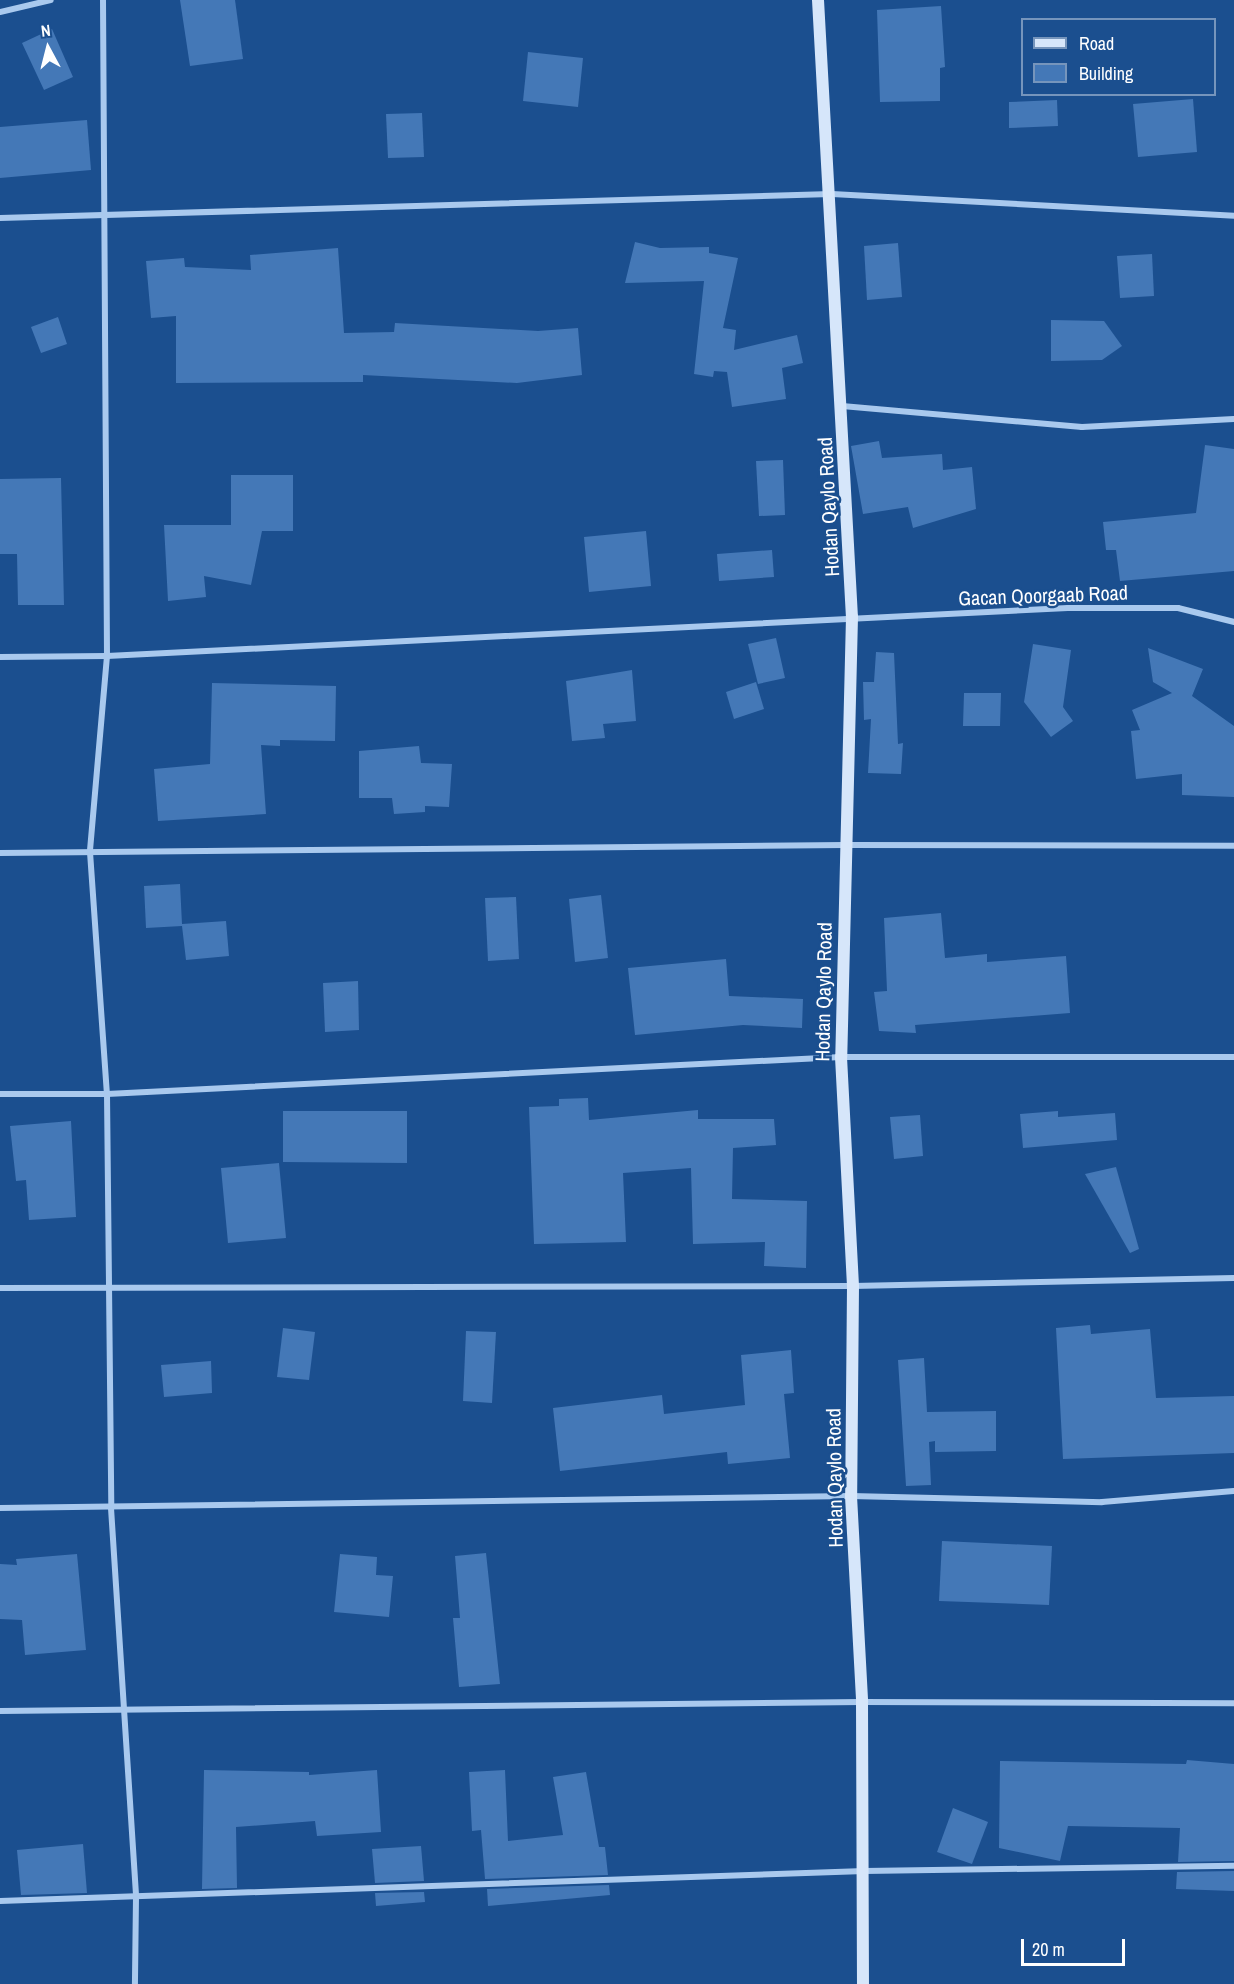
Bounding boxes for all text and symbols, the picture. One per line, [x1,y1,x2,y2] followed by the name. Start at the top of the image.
[18,18,78,78] north arrow
[1021,18,1216,96] legend
[40,19,52,42] text: N
[1079,31,1114,56] text: Road
[1079,61,1133,86] text: Building
[812,437,844,577] street label: Hodan Qaylo Road
[958,580,1128,610] street label: Gacan Qoorgaab Road
[810,922,836,1062] street label: Hodan Qaylo Road
[821,1408,847,1548] street label: Hodan Qaylo Road
[1024,1927,1128,1965] scale bar
[1032,1937,1065,1962] text: 20 m

